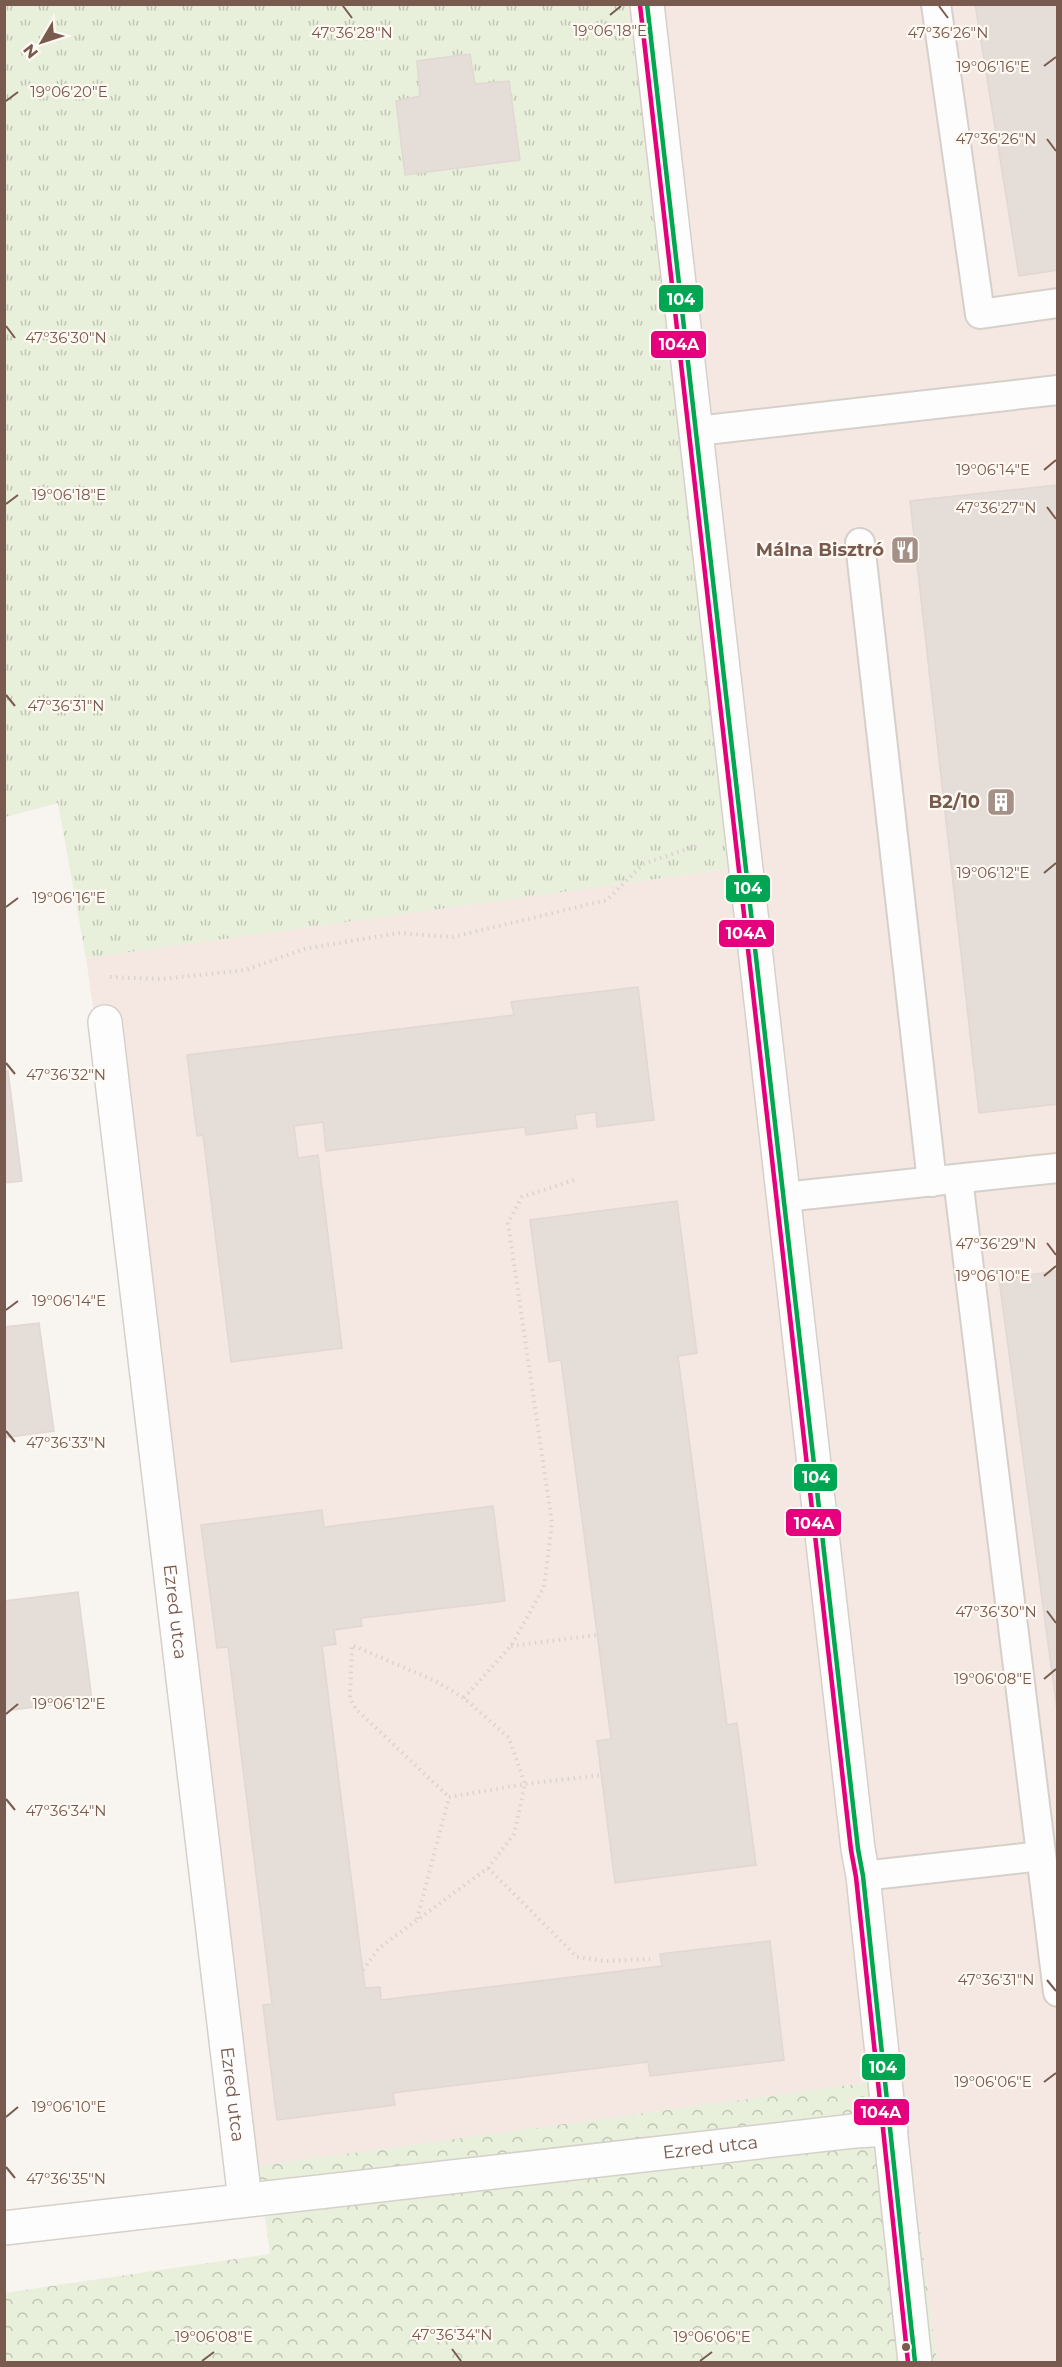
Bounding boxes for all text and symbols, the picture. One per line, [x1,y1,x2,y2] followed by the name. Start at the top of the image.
[12,12,72,72] north arrow
[573,21,647,40] text: 19°06'18"E
[311,23,393,42] text: 47°36'28"N
[908,23,988,42] text: 47°36'26"N
[19,40,42,62] text: N
[956,57,1030,76] text: 19°06'16"E
[30,82,108,101] text: 19°06'20"E
[956,129,1036,148] text: 47°36'26"N
[658,284,704,313] line badge: 104
[667,290,695,309] text: 104
[25,328,107,347] text: 47°36'30"N
[650,330,707,359] line badge: 104A
[659,335,700,354] text: 104A
[956,460,1030,479] text: 19°06'14"E
[32,485,106,504] text: 19°06'18"E
[955,498,1037,517] text: 47°36'27"N
[889,534,921,566] restaurant icon: Málna Bisztró
[756,539,884,561] place label: Málna Bisztró
[27,696,105,715] text: 47°36'31"N
[985,786,1017,818] building icon: B2/10
[929,791,980,813] place label: B2/10
[956,863,1030,882] text: 19°06'12"E
[725,874,771,903] line badge: 104
[734,879,762,898] text: 104
[32,888,106,907] text: 19°06'16"E
[718,919,775,948] line badge: 104A
[726,924,767,943] text: 104A
[26,1065,106,1084] text: 47°36'32"N
[955,1234,1037,1253] text: 47°36'29"N
[956,1266,1030,1285] text: 19°06'10"E
[32,1291,106,1310] text: 19°06'14"E
[26,1433,106,1452] text: 47°36'33"N
[793,1463,838,1492] line badge: 104
[802,1468,830,1487] text: 104
[785,1508,842,1537] line badge: 104A
[794,1514,835,1533] text: 104A
[159,1563,192,1661] street label: Ezred utca
[955,1602,1037,1621] text: 47°36'30"N
[954,1669,1032,1688] text: 19°06'08"E
[32,1694,106,1713] text: 19°06'12"E
[25,1801,107,1820] text: 47°36'34"N
[957,1970,1035,1989] text: 47°36'31"N
[216,2046,249,2143] street label: Ezred utca
[861,2053,906,2081] line badge: 104
[869,2058,897,2077] text: 104
[954,2072,1032,2091] text: 19°06'06"E
[32,2097,106,2116] text: 19°06'10"E
[853,2098,910,2126] line badge: 104A
[861,2103,902,2122] text: 104A
[662,2131,759,2164] street label: Ezred utca
[26,2169,106,2188] text: 47°36'35"N
[411,2325,493,2344] text: 47°36'34"N
[175,2327,253,2346] text: 19°06'08"E
[673,2327,751,2346] text: 19°06'06"E
[900,2341,912,2353] unlabelled marker

